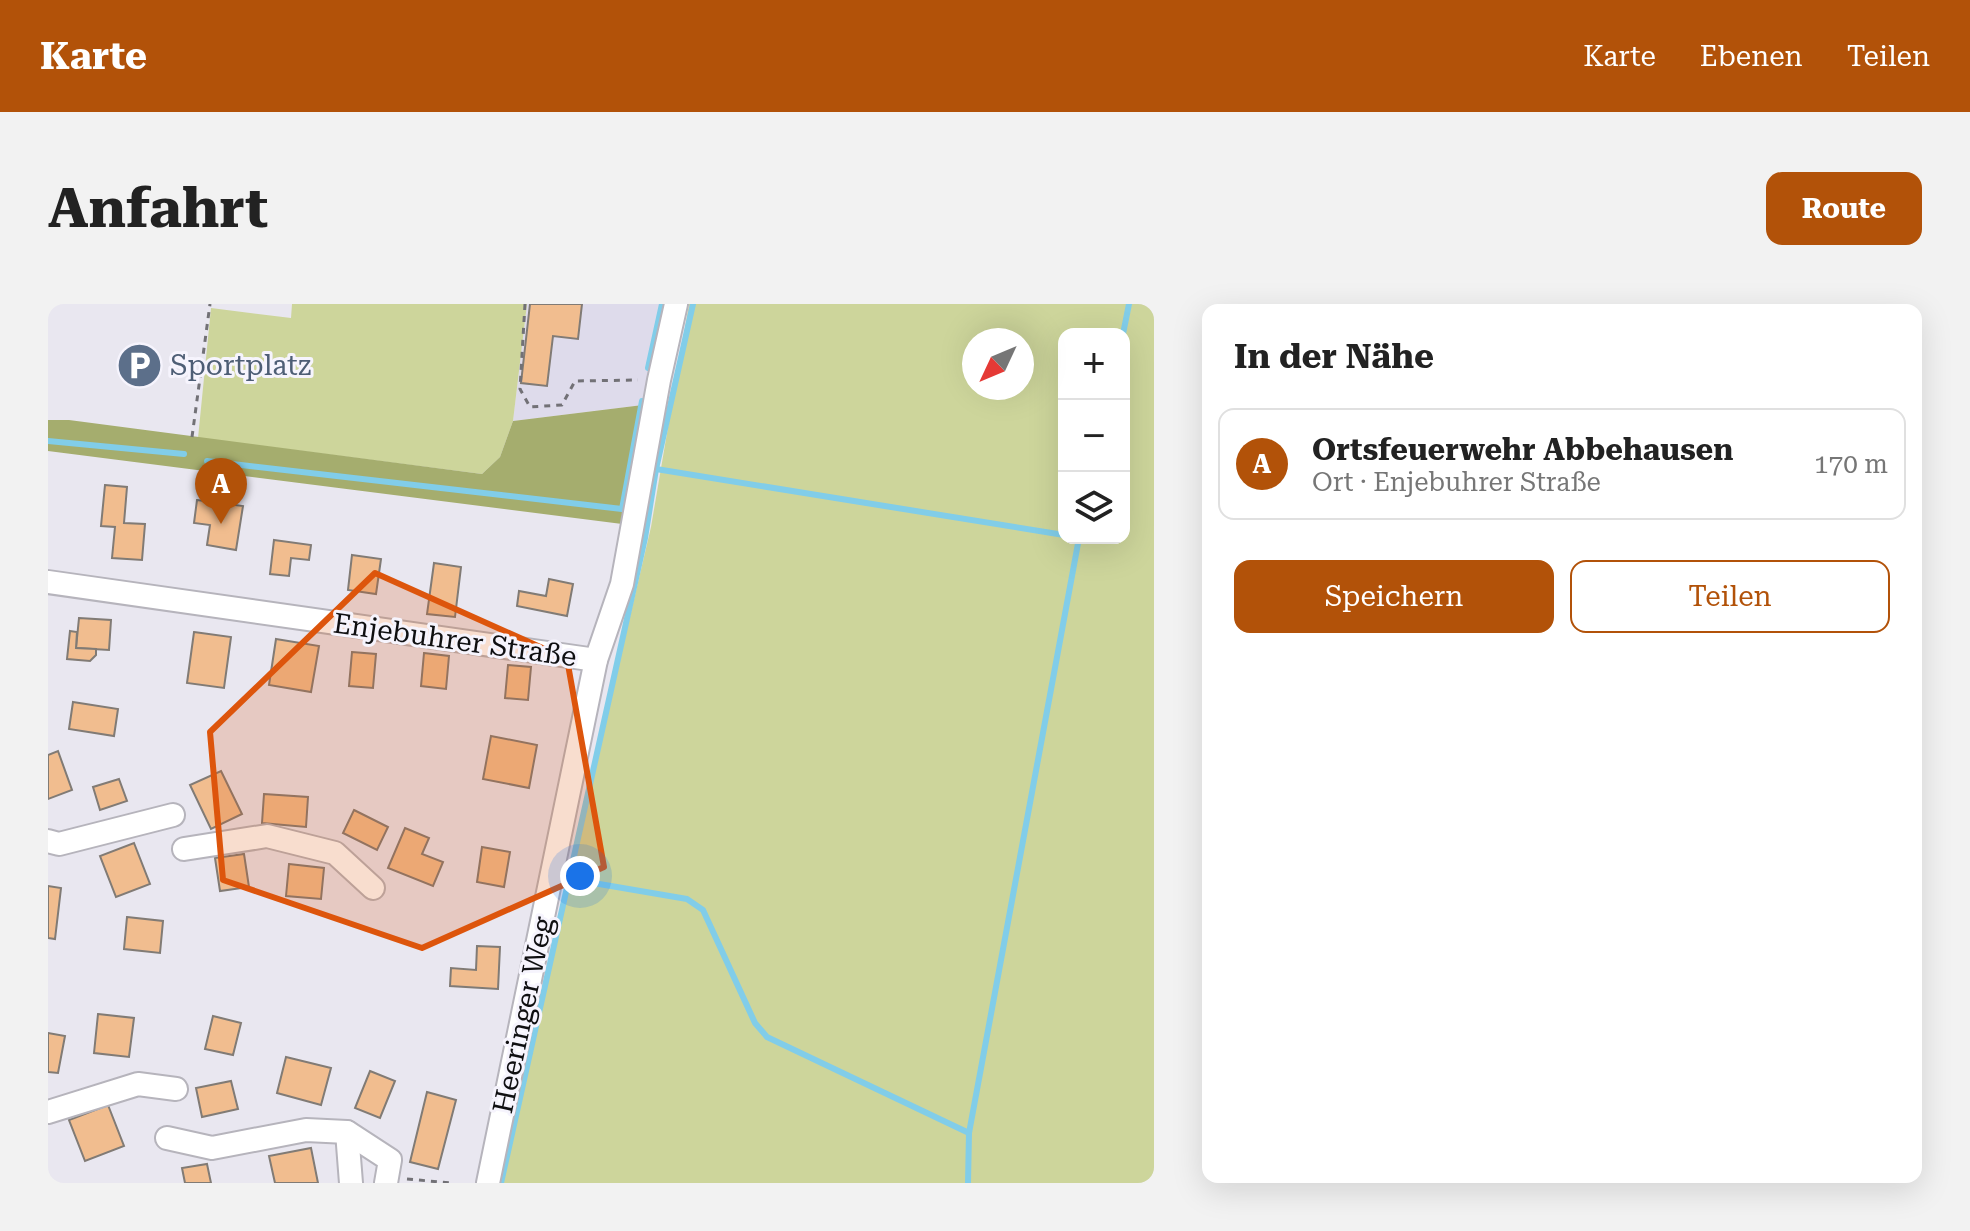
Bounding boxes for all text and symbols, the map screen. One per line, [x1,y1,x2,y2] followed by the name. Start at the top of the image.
[40,34,147,78] text: Karte
[1583,40,1656,73] text: Karte
[1700,40,1803,73] text: Ebenen
[1847,40,1930,73] text: Teilen
[1766,172,1922,245] button: Route
[48,175,268,241] text: Anfahrt
[962,328,1034,400] north arrow
[1058,328,1130,544] map controls
[1058,328,1130,400] button: +
[1234,336,1434,376] text: In der Nähe
[115,341,163,389] parking icon: Sportplatz
[170,349,311,382] place label: Sportplatz
[1058,400,1130,472] button: −
[1312,432,1733,467] text: Ortsfeuerwehr Abbehausen
[1253,449,1271,479] text: A
[1814,449,1888,479] text: 170 m
[195,458,247,524] pin: A
[1312,467,1601,497] text: Ort · Enjebuhrer Straße
[1058,472,1130,544] button: layers
[1234,560,1554,633] button: Speichern
[1570,560,1890,633] button: Teilen
[331,607,579,673] street label: Enjebuhrer Straße
[560,856,600,896] your location
[486,914,560,1116] street label: Heeringer Weg

